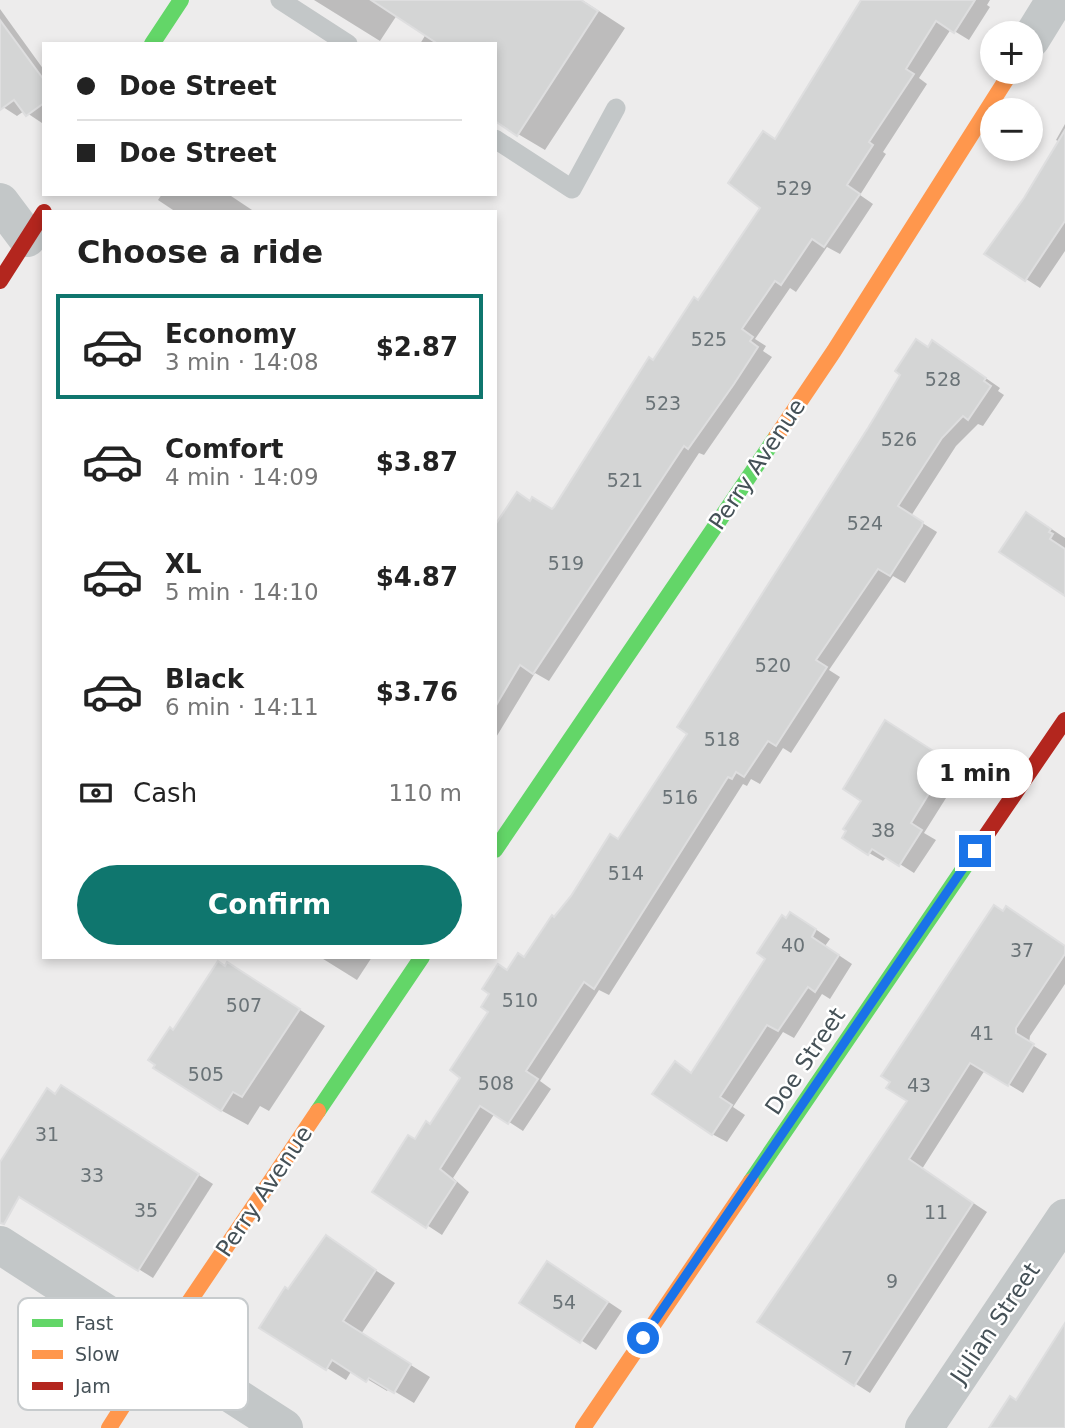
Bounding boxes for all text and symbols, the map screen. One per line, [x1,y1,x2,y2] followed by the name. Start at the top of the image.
[980,21,1043,161] map controls
[980,21,1043,84] button: +
[119,71,277,101] text: Doe Street
[980,98,1043,161] button: −
[119,138,277,168] text: Doe Street
[776,177,812,199] house number: 529
[77,233,323,271] text: Choose a ride
[81,315,144,378] icon: car
[165,319,296,349] text: Economy
[691,328,727,350] house number: 525
[376,332,458,362] text: $2.87
[165,349,319,375] text: 3 min · 14:08
[925,368,961,390] house number: 528
[645,392,681,414] house number: 523
[704,394,810,534] street label: Perry Avenue
[881,428,917,450] house number: 526
[81,430,144,493] icon: car
[165,434,283,464] text: Comfort
[376,447,458,477] text: $3.87
[165,464,319,490] text: 4 min · 14:09
[607,469,643,491] house number: 521
[847,512,883,534] house number: 524
[81,545,144,608] icon: car
[165,549,202,579] text: XL
[548,552,584,574] house number: 519
[376,562,458,592] text: $4.87
[165,579,319,605] text: 5 min · 14:10
[755,654,791,676] house number: 520
[81,660,144,723] icon: car
[165,664,244,694] text: Black
[376,677,458,707] text: $3.76
[165,694,319,720] text: 6 min · 14:11
[704,728,740,750] house number: 518
[917,750,1033,798] callout: 1 min
[939,760,1011,786] text: 1 min
[77,774,115,812] icon: cash
[133,778,197,808] text: Cash
[388,780,462,806] text: 110 m
[662,786,698,808] house number: 516
[871,819,895,841] house number: 38
[959,835,991,867] route end
[608,862,644,884] house number: 514
[77,865,462,945] button: Confirm
[781,934,805,956] house number: 40
[1010,939,1034,961] house number: 37
[502,989,538,1011] house number: 510
[226,994,262,1016] house number: 507
[760,1003,850,1119] street label: Doe Street
[970,1022,994,1044] house number: 41
[188,1063,224,1085] house number: 505
[478,1072,514,1094] house number: 508
[907,1074,931,1096] house number: 43
[211,1121,317,1261] street label: Perry Avenue
[35,1123,59,1145] house number: 31
[80,1164,104,1186] house number: 33
[134,1199,158,1221] house number: 35
[924,1201,948,1223] house number: 11
[944,1258,1045,1390] street label: Julian Street
[886,1270,898,1292] house number: 9
[552,1291,576,1313] house number: 54
[18,1298,248,1410] legend
[75,1312,113,1334] text: Fast
[627,1322,659,1354] route start
[75,1343,120,1365] text: Slow
[841,1347,853,1369] house number: 7
[74,1375,111,1397] text: Jam

